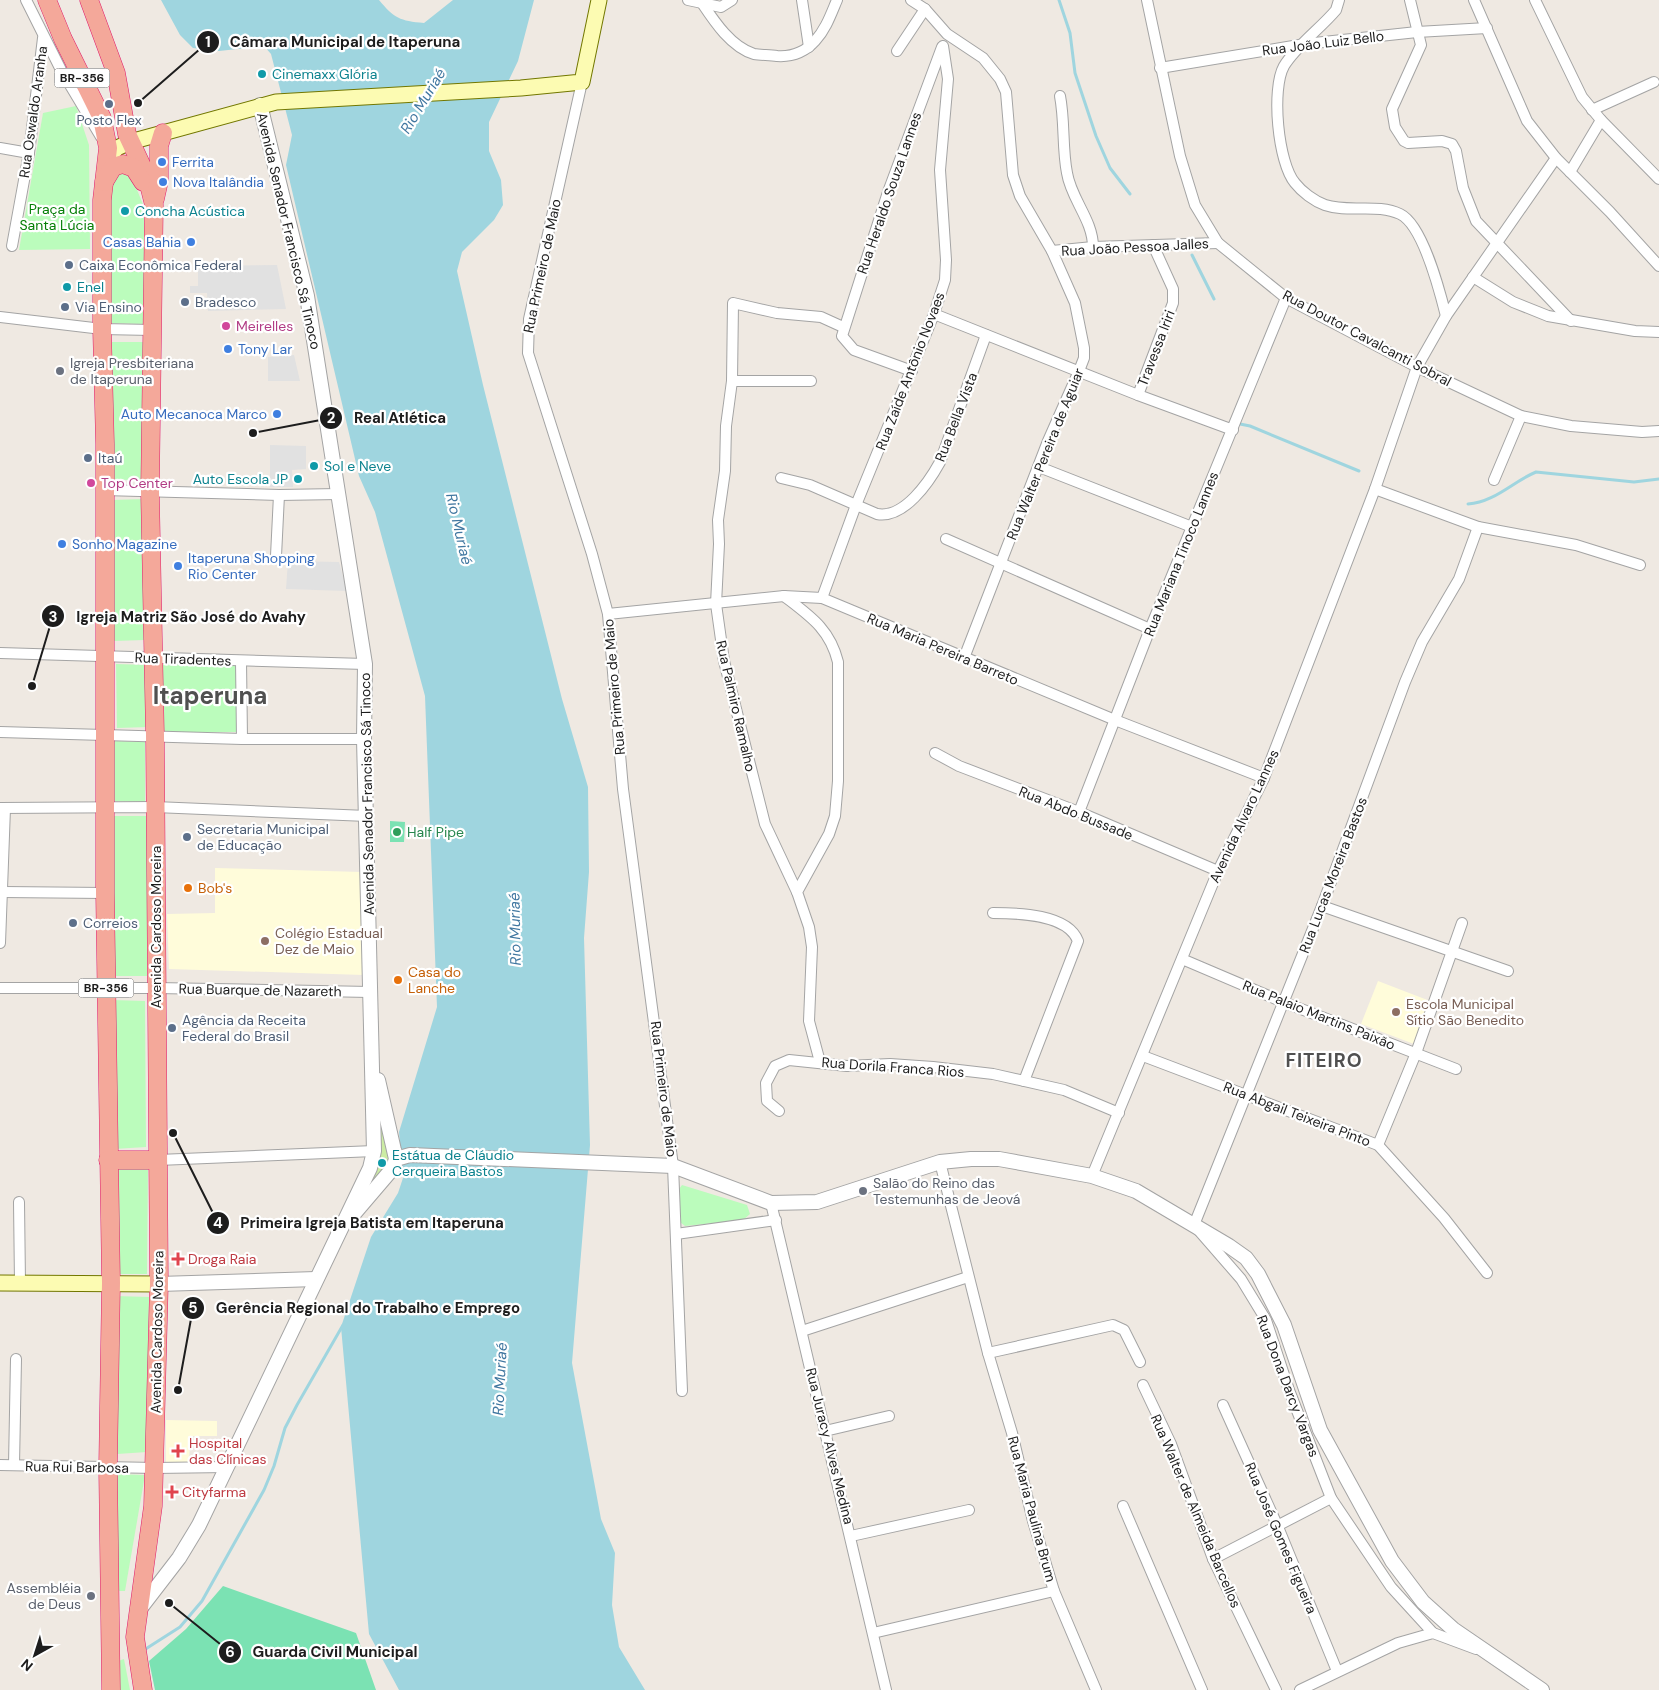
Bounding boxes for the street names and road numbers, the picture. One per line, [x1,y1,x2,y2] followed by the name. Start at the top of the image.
[1261,27,1385,59] street label: Rua João Luiz Bello
[15,45,51,179] street label: Rua Oswaldo Aranha
[54,68,110,88] road number: BR-356
[853,110,925,276] street label: Rua Heraldo Souza Lannes
[253,111,325,351] street label: Avenida Senador Francisco Sá Tinoco
[519,197,565,335] street label: Rua Primeiro de Maio
[1061,234,1209,260] street label: Rua João Pessoa Jalles
[1280,286,1454,390] street label: Rua Doutor Cavalcanti Sobral
[871,289,949,453] street label: Rua Zaíde Antônio Novaes
[1133,307,1179,389] street label: Travessa Iriri
[1002,366,1088,542] street label: Rua Walter Pereira de Aguiar
[931,370,981,464] street label: Rua Bella Vista
[1140,469,1222,639] street label: Rua Mariana Tinoco Lannes
[865,609,1021,689] street label: Rua Maria Pereira Barreto
[599,618,629,756] street label: Rua Primeiro de Maio
[712,639,760,773] street label: Rua Palmiro Ramalho
[134,648,232,670] street label: Rua Tiradentes
[356,672,378,916] street label: Avenida Senador Francisco Sá Tinoco
[1205,746,1283,886] street label: Avenida Alvaro Lannes
[1016,782,1136,844] street label: Rua Abdo Bussade
[1295,794,1371,956] street label: Rua Lucas Moreira Bastos
[147,846,165,1008] street label: Avenida Cardoso Moreira
[1240,976,1398,1054] street label: Rua Palaio Martins Paixão
[78,978,134,998] road number: BR-356
[178,980,342,1000] street label: Rua Buarque de Nazareth
[647,1020,681,1158] street label: Rua Primeiro de Maio
[821,1053,965,1081] street label: Rua Dorila Franca Rios
[1221,1078,1373,1150] street label: Rua Abgail Teixeira Pinto
[147,1250,167,1414] street label: Avenida Cardoso Moreira
[1253,1313,1323,1459] street label: Rua Dona Darcy Vargas
[802,1366,858,1526] street label: Rua Juracy Alves Medina
[1147,1411,1245,1611] street label: Rua Walter de Almeida Barcellos
[1004,1434,1060,1584] street label: Rua Maria Paulina Brum
[25,1457,129,1477] street label: Rua Rui Barbosa
[1241,1460,1321,1616] street label: Rua José Gomes Figueira

